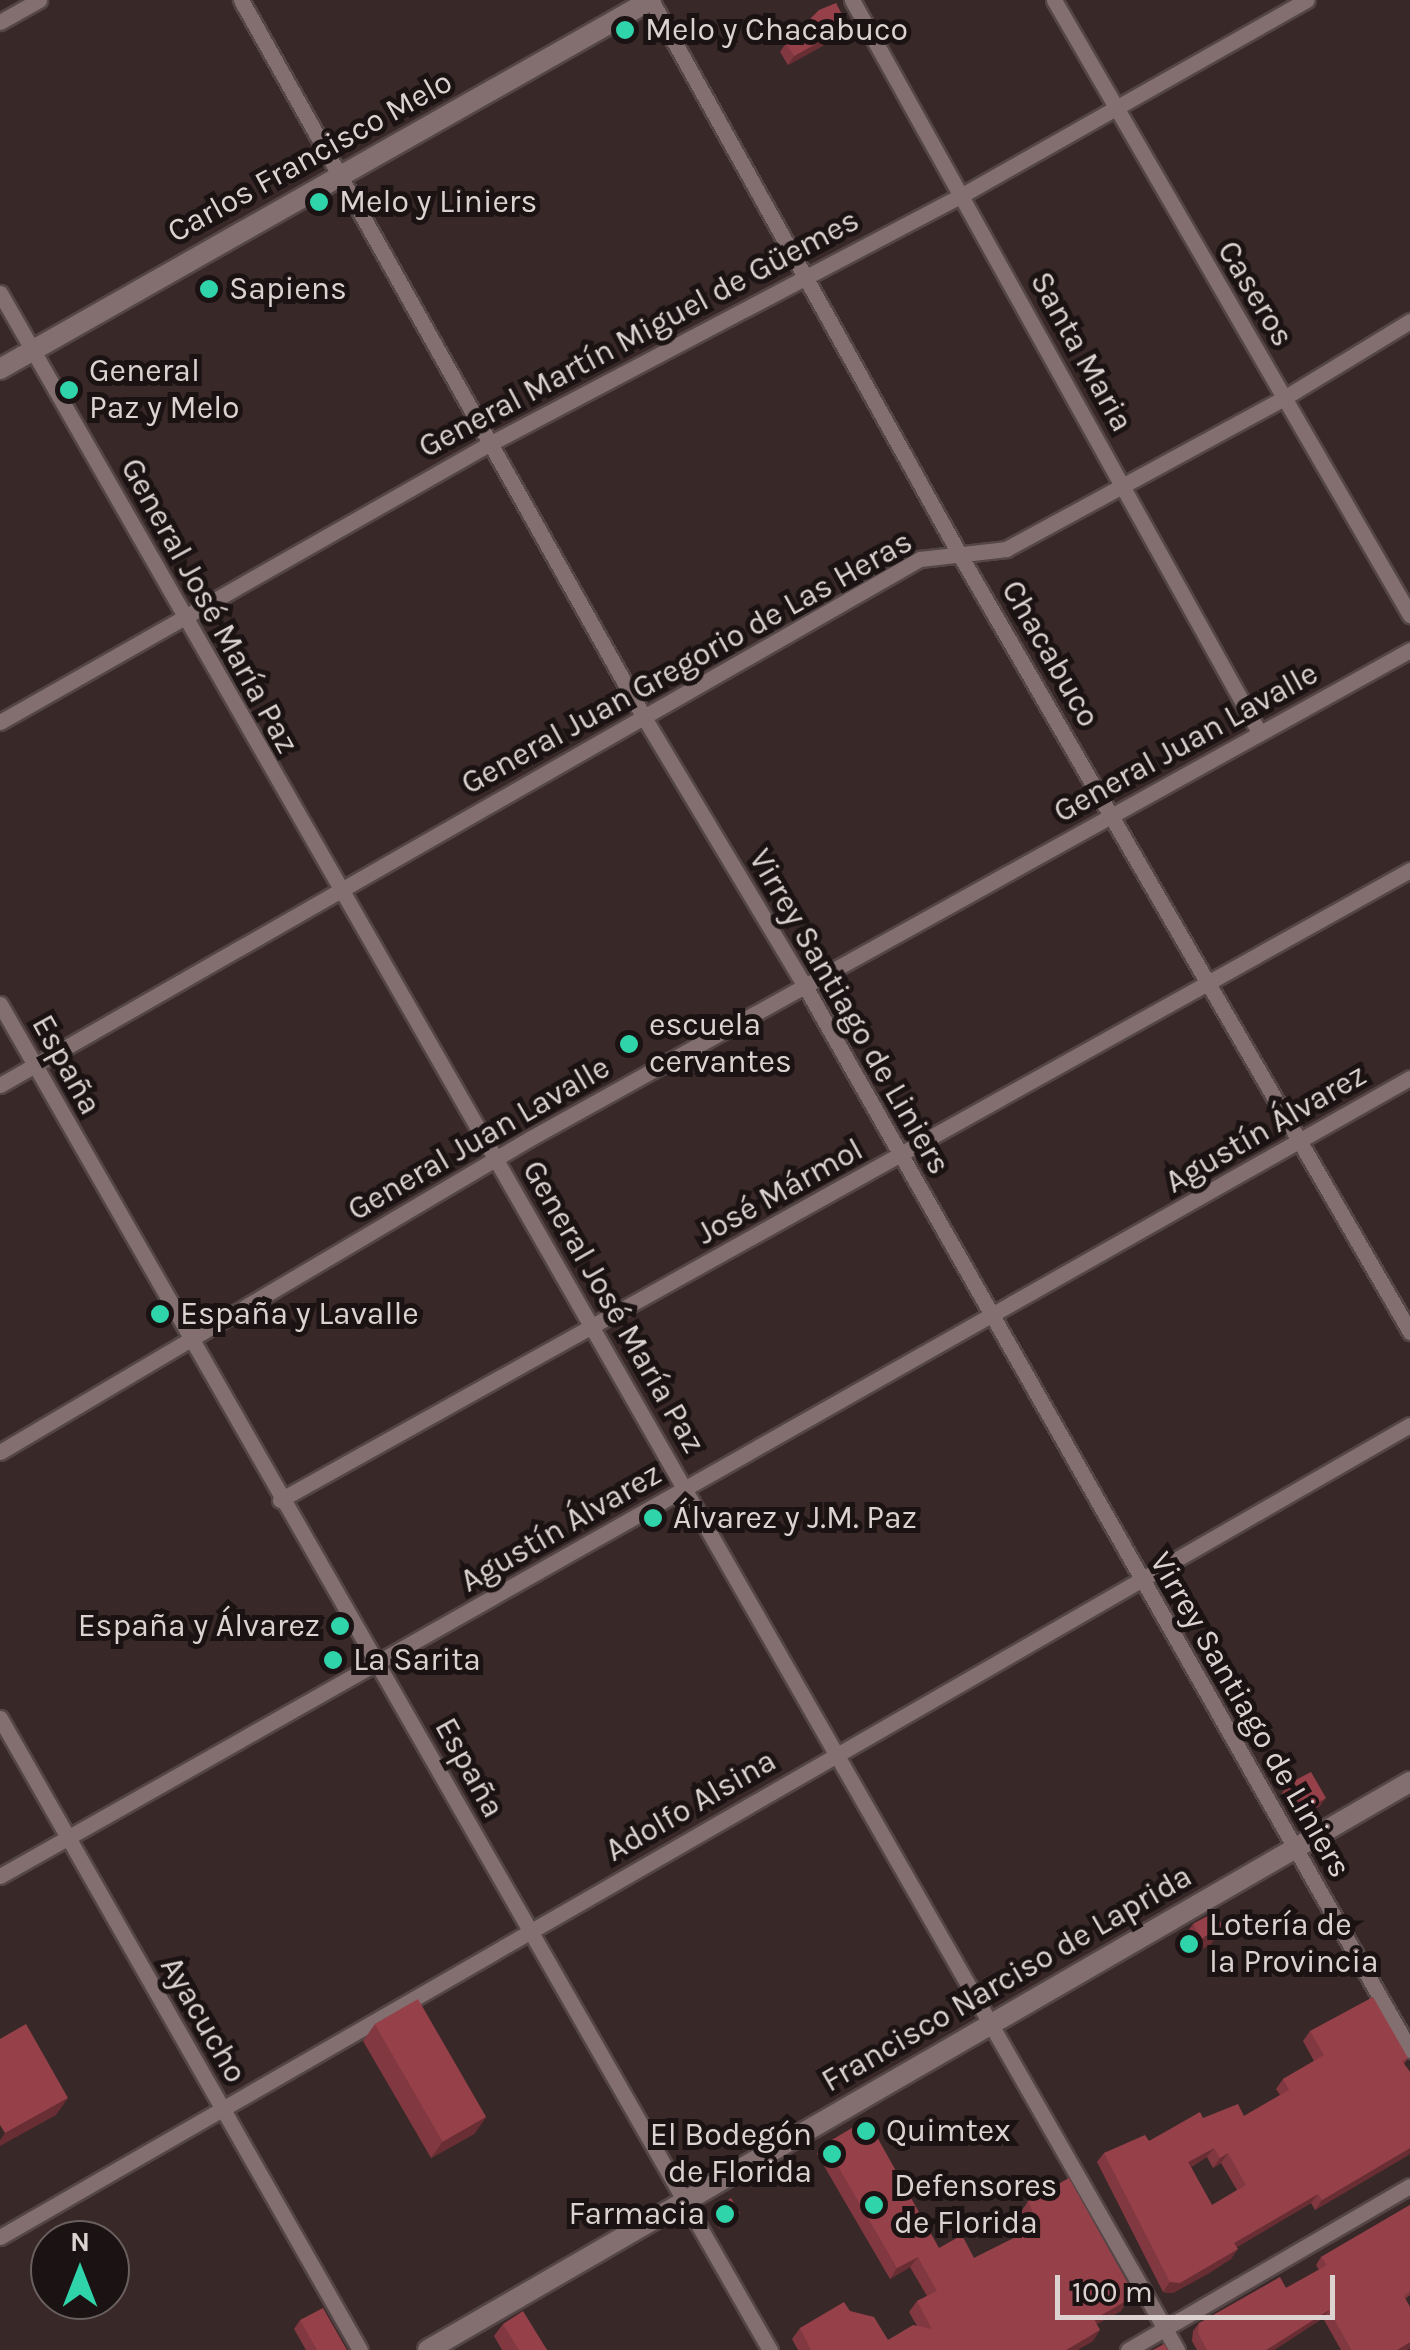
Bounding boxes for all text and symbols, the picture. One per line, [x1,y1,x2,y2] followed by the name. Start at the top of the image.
[645,11,908,49] place label: Melo y Chacabuco
[614,19,636,41] marker: Melo y Chacabuco
[161,63,459,251] street label: Carlos Francisco Melo
[339,183,537,221] place label: Melo y Liniers
[308,191,330,213] marker: Melo y Liniers
[412,201,866,467] street label: General Martín Miguel de Güemes
[1209,234,1301,354] street label: Caseros
[1021,265,1141,439] street label: Santa Maria
[229,270,347,308] place label: Sapiens
[198,278,220,300] marker: Sapiens
[89,353,240,428] place label: General Paz y Melo
[58,379,80,401] marker: General Paz y Melo
[112,452,306,760] street label: General José María Paz
[455,523,919,803] street label: General Juan Gregorio de Las Heras
[993,574,1107,734] street label: Chacabuco
[1047,654,1325,832] street label: General Juan Lavalle
[740,842,958,1182] street label: Virrey Santiago de Liniers
[649,1007,792,1082] place label: escuela cervantes
[23,1008,109,1122] street label: España
[618,1033,640,1055] marker: escuela cervantes
[341,1048,617,1230] street label: General Juan Lavalle
[1159,1056,1373,1202] street label: Agustín Álvarez
[690,1131,870,1253] street label: José Mármol
[514,1154,712,1460] street label: General José María Paz
[180,1295,419,1333] place label: España y Lavalle
[149,1303,171,1325] marker: España y Lavalle
[454,1455,668,1601] street label: Agustín Álvarez
[673,1499,917,1537] place label: Álvarez y J.M. Paz
[642,1507,664,1529] marker: Álvarez y J.M. Paz
[1141,1545,1359,1885] street label: Virrey Santiago de Liniers
[78,1607,320,1645] place label: España y Álvarez
[329,1615,351,1637] marker: España y Álvarez
[353,1641,481,1679] place label: La Sarita
[322,1649,344,1671] marker: La Sarita
[426,1711,512,1825] street label: España
[599,1742,783,1870] street label: Adolfo Alsina
[815,1857,1199,2101] street label: Francisco Narciso de Laprida
[1209,1907,1379,1982] place label: Lotería de la Provincia
[1178,1933,1200,1955] marker: Lotería de la Provincia
[152,1950,254,2090] street label: Ayacucho
[886,2112,1011,2150] place label: Quimtex
[650,2117,812,2192] place label: El Bodegón de Florida
[855,2120,877,2142] marker: Quimtex
[821,2143,843,2165] marker: El Bodegón de Florida
[894,2168,1057,2243] place label: Defensores de Florida
[863,2194,885,2216] marker: Defensores de Florida
[569,2195,705,2233] place label: Farmacia
[714,2203,736,2225] marker: Farmacia
[30,2220,130,2320] north arrow
[70,2225,90,2258] text: N
[1060,2255,1340,2317] scale bar
[1072,2274,1153,2310] text: 100 m

